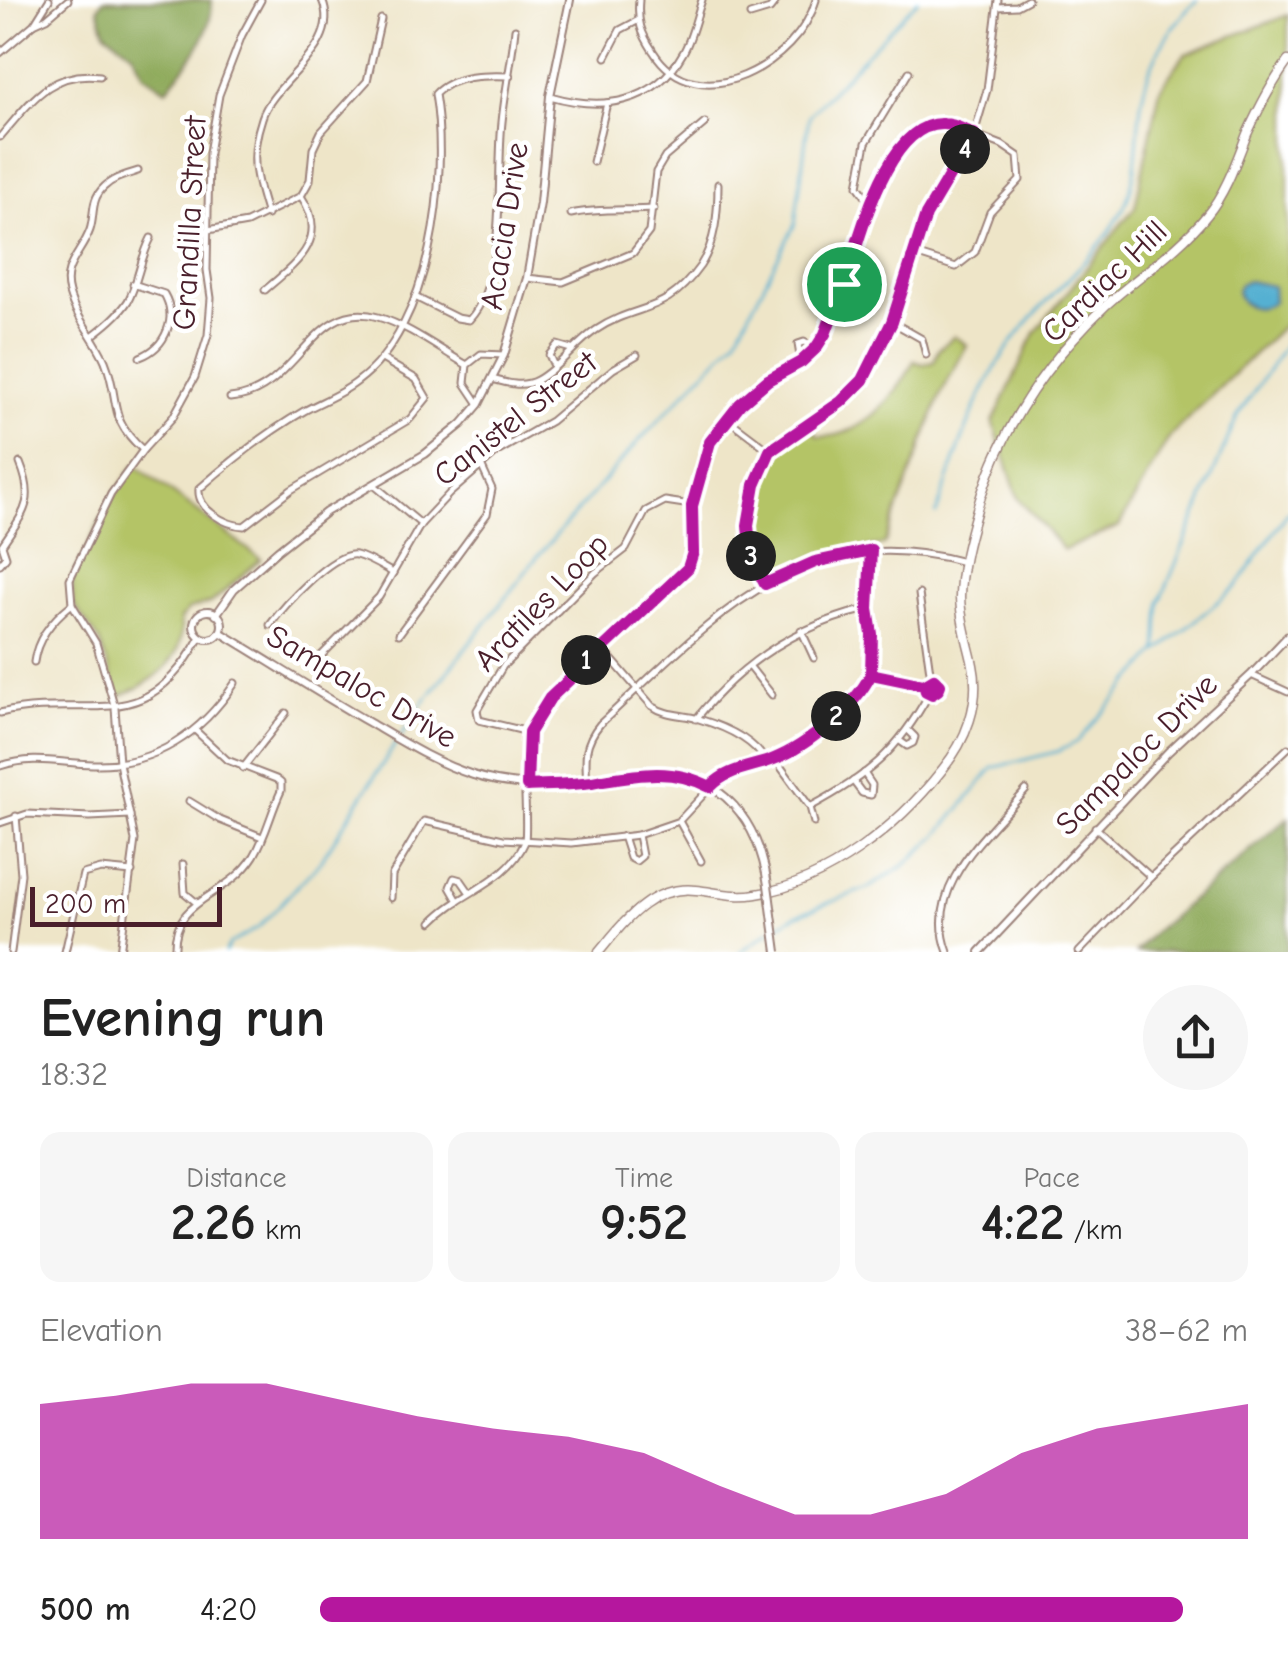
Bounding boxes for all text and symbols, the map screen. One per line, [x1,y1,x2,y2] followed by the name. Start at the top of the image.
[165,114,214,331] street label: Grandilla Street
[940,124,990,174] pin: 4
[958,133,972,165] text: 4
[473,140,536,313] street label: Acacia Drive
[1034,213,1174,350] street label: Cardiac Hill
[802,242,887,327] pin
[817,257,872,312] icon: arrive
[426,343,605,493] street label: Canistel Street
[467,526,616,679] street label: Aratiles Loop
[726,531,776,581] pin: 3
[744,540,758,572] text: 3
[260,617,463,756] street label: Sampaloc Drive
[561,635,611,685] pin: 1
[580,644,592,676] text: 1
[1048,666,1225,843] street label: Sampaloc Drive
[811,691,861,741] pin: 2
[829,700,843,732] text: 2
[30,882,222,926] scale bar
[45,888,126,920] text: 200 m
[1143,985,1248,1090] button: share
[40,986,325,1050] text: Evening run
[40,1056,108,1093] text: 18:32
[186,1162,286,1194] text: Distance
[615,1162,673,1194] text: Time
[1023,1162,1080,1194] text: Pace
[171,1194,256,1252] text: 2.26
[600,1194,688,1252] text: 9:52
[981,1194,1064,1252] text: 4:22
[256,1214,302,1246] text: km
[1064,1214,1123,1246] text: /km
[40,1312,163,1349] text: Elevation
[1125,1312,1248,1349] text: 38–62 m
[40,1591,130,1628] text: 500 m
[200,1591,258,1628] text: 4:20

